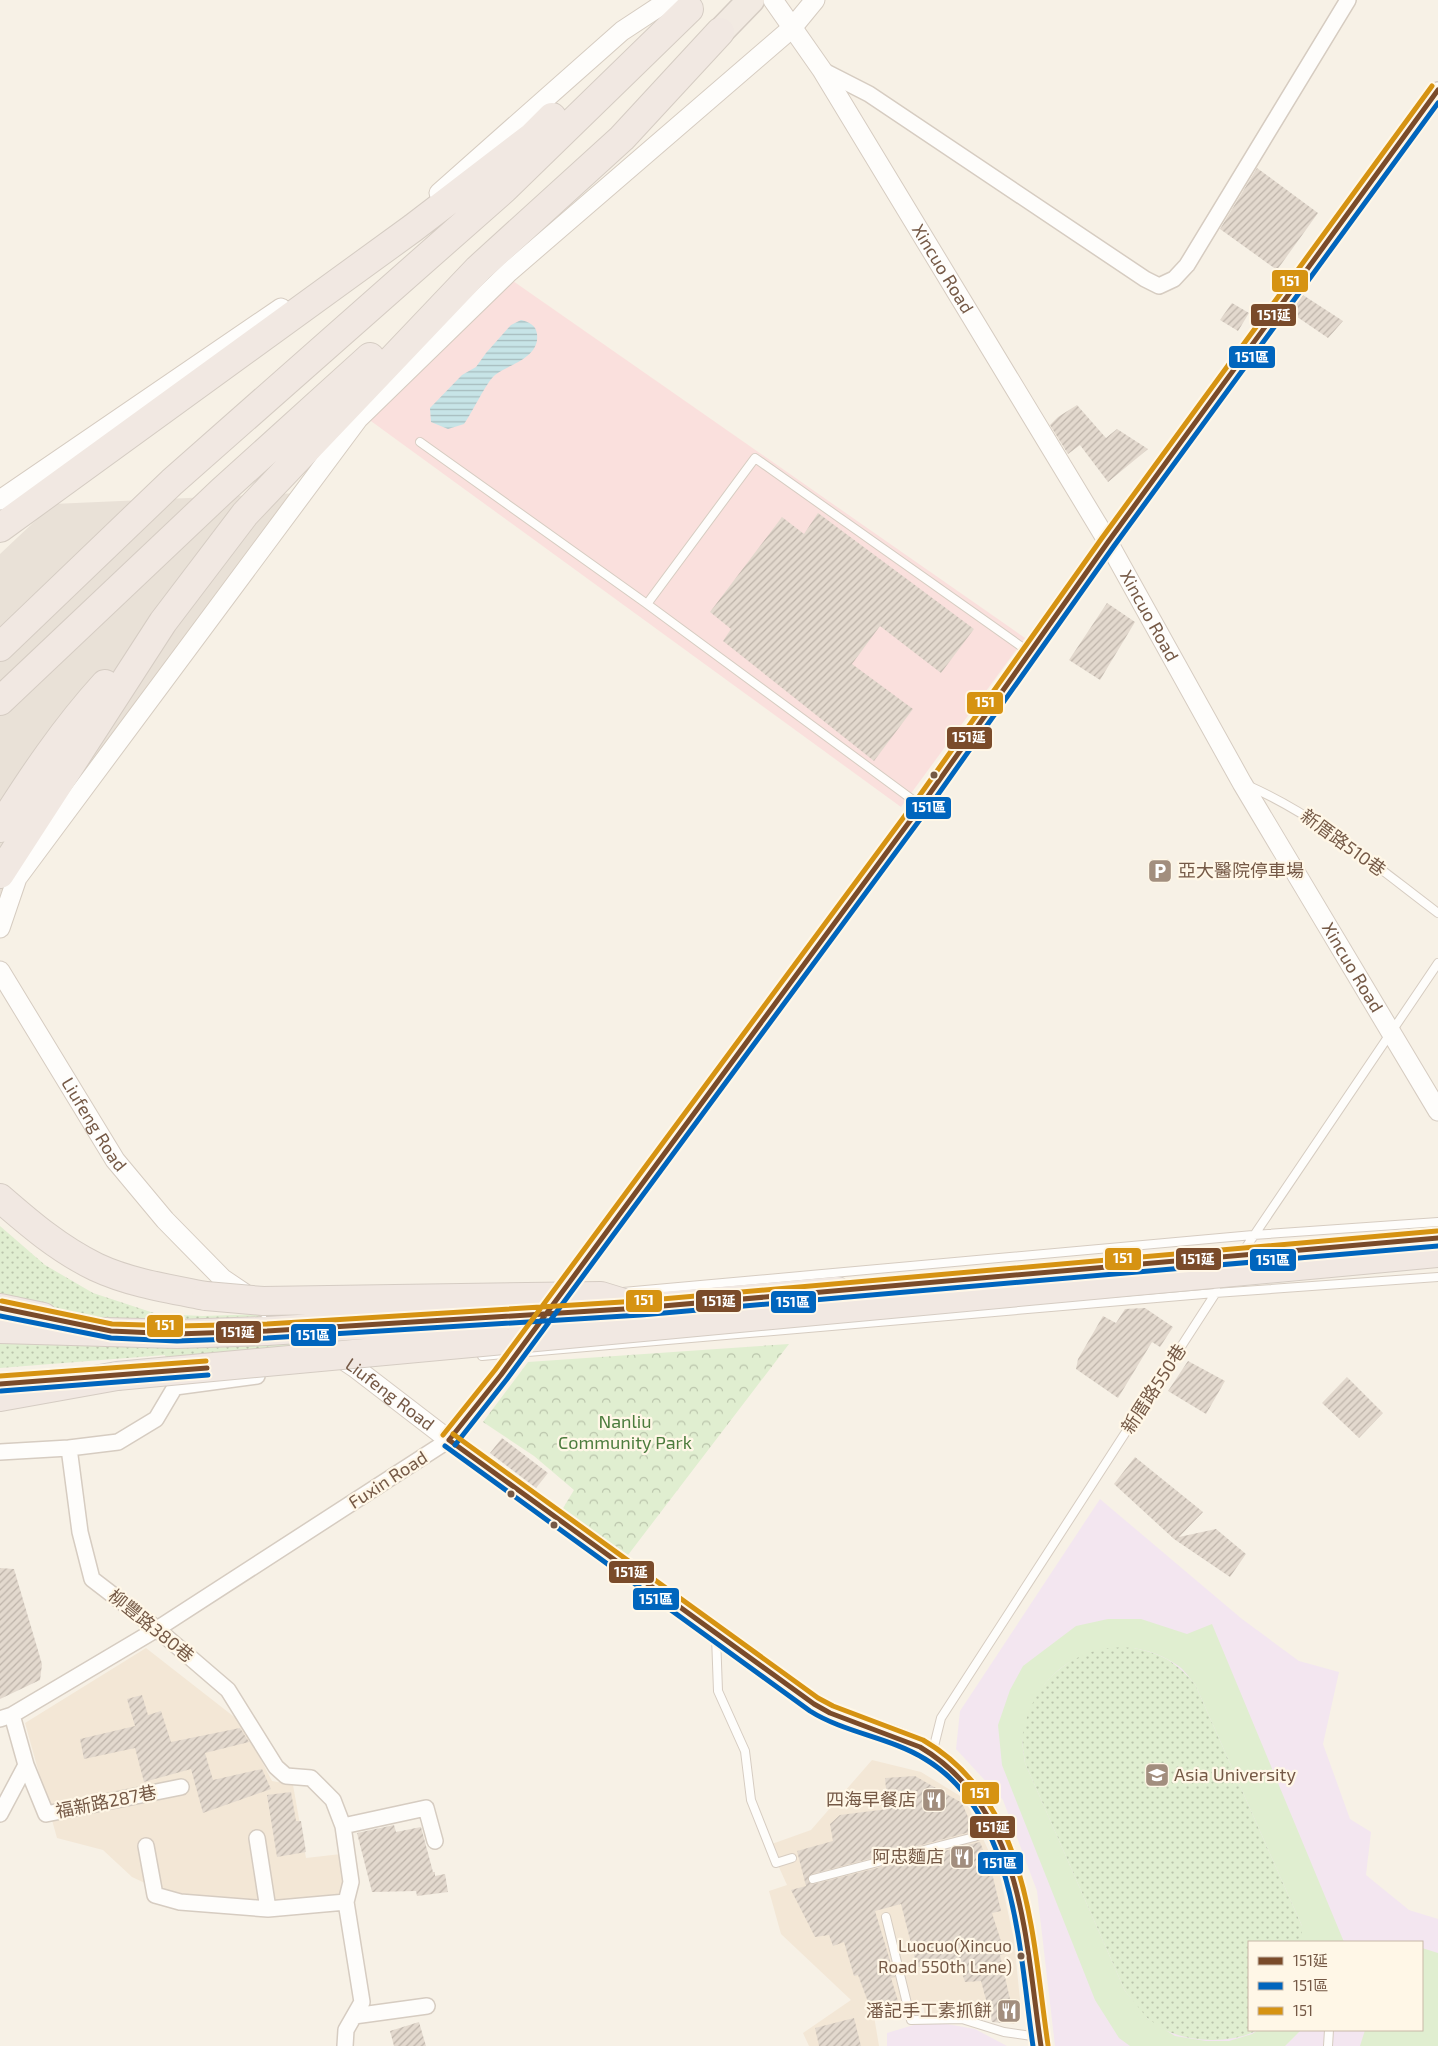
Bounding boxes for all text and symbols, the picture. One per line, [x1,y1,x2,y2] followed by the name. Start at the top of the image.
[908,220,979,317] street label: Xincuo Road
[1271,269,1309,293] line badge: 151
[1280,272,1300,289] text: 151
[1250,303,1297,327] line badge: 151延
[1257,306,1291,323] text: 151延
[1228,345,1276,369] line badge: 151區
[1235,348,1269,365] text: 151區
[1116,566,1184,665] street label: Xincuo Road
[966,691,1004,715] line badge: 151
[975,693,995,710] text: 151
[946,726,993,750] line badge: 151延
[952,728,986,745] text: 151延
[929,770,939,780] unlabelled marker
[905,796,952,820] line badge: 151區
[912,798,946,815] text: 151區
[1297,804,1390,880] street label: 新厝路510巷
[1147,858,1173,884] parking icon: 亞大醫院停車場
[1178,859,1304,881] place label: 亞大醫院停車場
[1318,918,1388,1016] street label: Xincuo Road
[57,1073,132,1176] street label: Liufeng Road
[1104,1247,1142,1271] line badge: 151
[1175,1247,1222,1271] line badge: 151延
[1249,1248,1297,1272] line badge: 151區
[1113,1249,1133,1266] text: 151
[1181,1250,1215,1267] text: 151延
[1256,1251,1290,1268] text: 151區
[625,1289,663,1313] line badge: 151
[695,1289,742,1313] line badge: 151延
[770,1290,817,1314] line badge: 151區
[634,1291,654,1308] text: 151
[702,1292,736,1309] text: 151延
[776,1293,810,1310] text: 151區
[146,1314,184,1338] line badge: 151
[155,1316,175,1333] text: 151
[215,1320,262,1344] line badge: 151延
[221,1323,255,1340] text: 151延
[290,1323,337,1347] line badge: 151區
[296,1326,330,1343] text: 151區
[1116,1340,1190,1437] street label: 新厝路550巷
[342,1353,439,1435] street label: Liufeng Road
[558,1410,692,1453] park label: Nanliu Community Park
[344,1446,431,1513] street label: Fuxin Road
[506,1489,516,1499] unlabelled marker
[549,1520,559,1530] unlabelled marker
[608,1560,655,1584] line badge: 151延
[614,1563,648,1580] text: 151延
[104,1584,199,1666] street label: 柳豐路380巷
[632,1587,680,1611] line badge: 151區
[639,1590,673,1607] text: 151區
[1144,1762,1170,1788] school or university icon: Asia University
[1174,1763,1296,1785] place label: Asia University
[54,1780,158,1822] street label: 福新路287巷
[961,1781,1000,1805] line badge: 151
[970,1784,990,1801] text: 151
[921,1787,947,1813] restaurant icon: 四海早餐店
[826,1788,916,1810] place label: 四海早餐店
[969,1815,1016,1839] line badge: 151延
[976,1818,1010,1835] text: 151延
[949,1844,975,1870] restaurant icon: 阿忠麵店
[872,1845,944,1867] place label: 阿忠麵店
[977,1851,1024,1875] line badge: 151區
[983,1854,1017,1871] text: 151區
[878,1935,1012,1976] place label: Luocuo(Xincuo Road 550th Lane)
[1248,1941,1423,2031] legend
[1016,1951,1026,1961] marker: Luocuo(Xincuo Road 550th Lane)
[1293,1951,1328,1969] text: 151延
[1293,1976,1328,1994] text: 151區
[996,1998,1022,2024] restaurant icon: 潘記手工素抓餅
[866,1999,992,2021] place label: 潘記手工素抓餅
[1293,2001,1313,2019] text: 151

